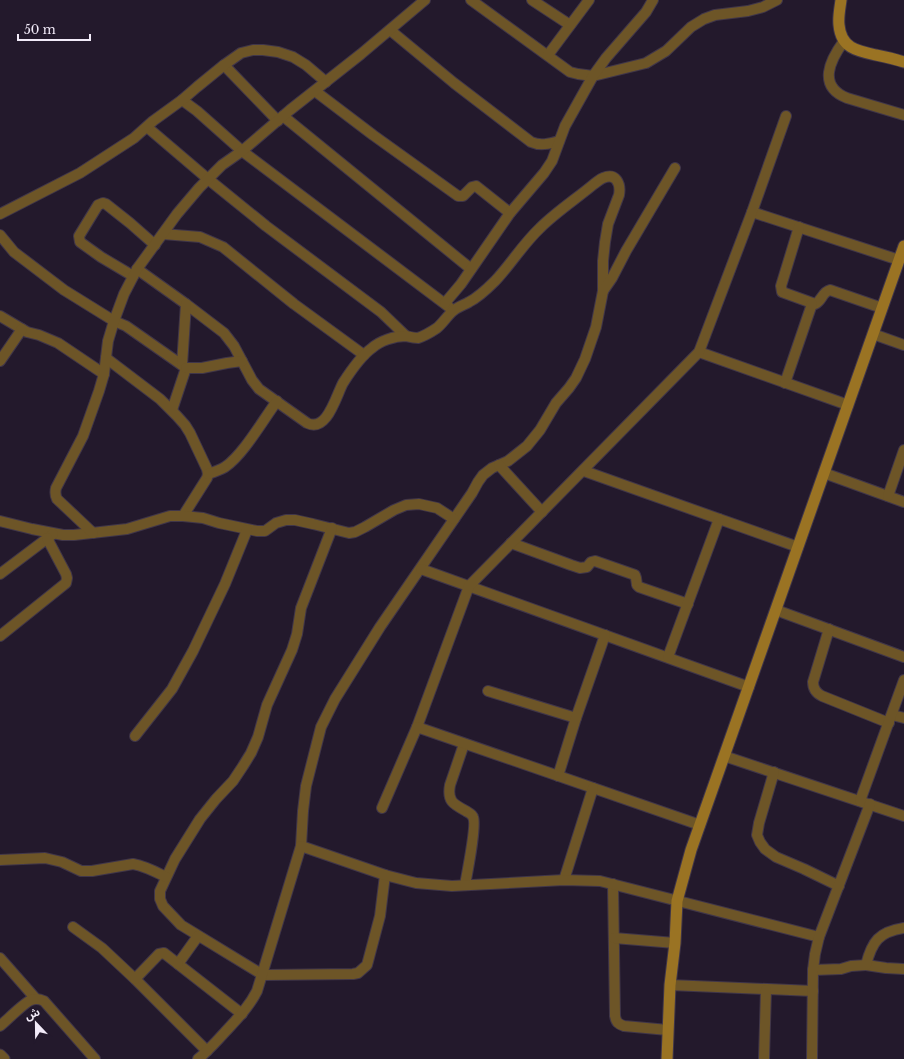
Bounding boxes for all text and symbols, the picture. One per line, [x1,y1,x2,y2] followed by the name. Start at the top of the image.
[18,16,90,42] scale bar
[24,22,56,37] text: 50 m
[16,1003,56,1043] north arrow
[23,1004,42,1023] text: ش

